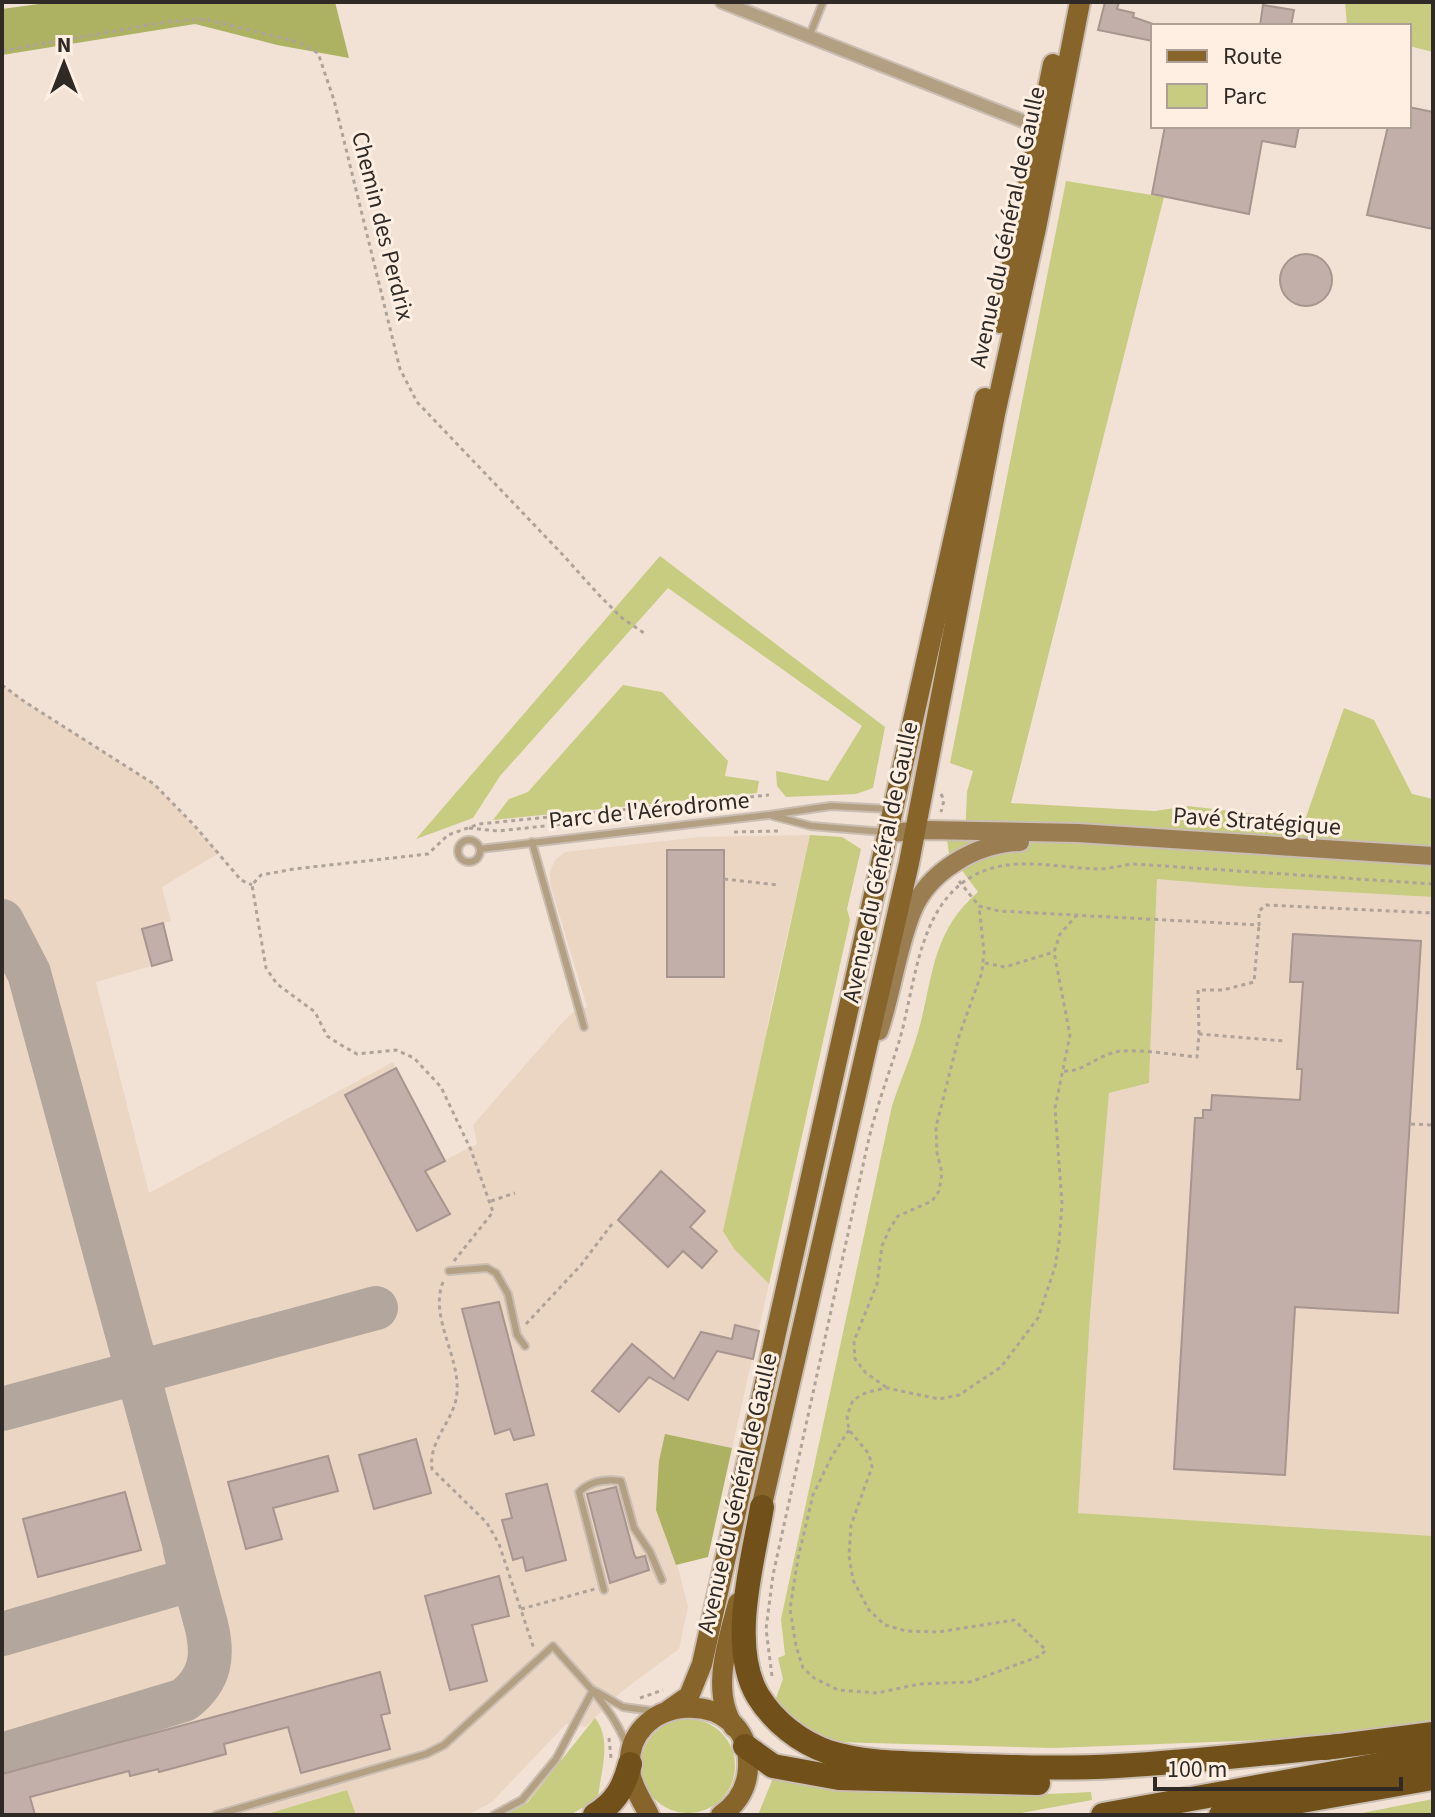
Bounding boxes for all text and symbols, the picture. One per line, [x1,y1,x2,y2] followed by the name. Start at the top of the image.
[24,24,104,104] north arrow
[1151,24,1411,128] legend
[57,29,71,61] text: N
[1223,39,1282,74] text: Route
[1223,79,1267,114] text: Parc
[961,83,1054,371] street label: Avenue du Général de Gaulle
[342,128,423,325] street label: Chemin des Perdrix
[834,718,927,1006] street label: Avenue du Général de Gaulle
[547,783,751,838] street label: Parc de l'Aérodrome
[1172,798,1342,845] street label: Pavé Stratégique
[688,1350,787,1637] street label: Avenue du Général de Gaulle
[1155,1741,1401,1791] scale bar
[1167,1752,1227,1787] text: 100 m

